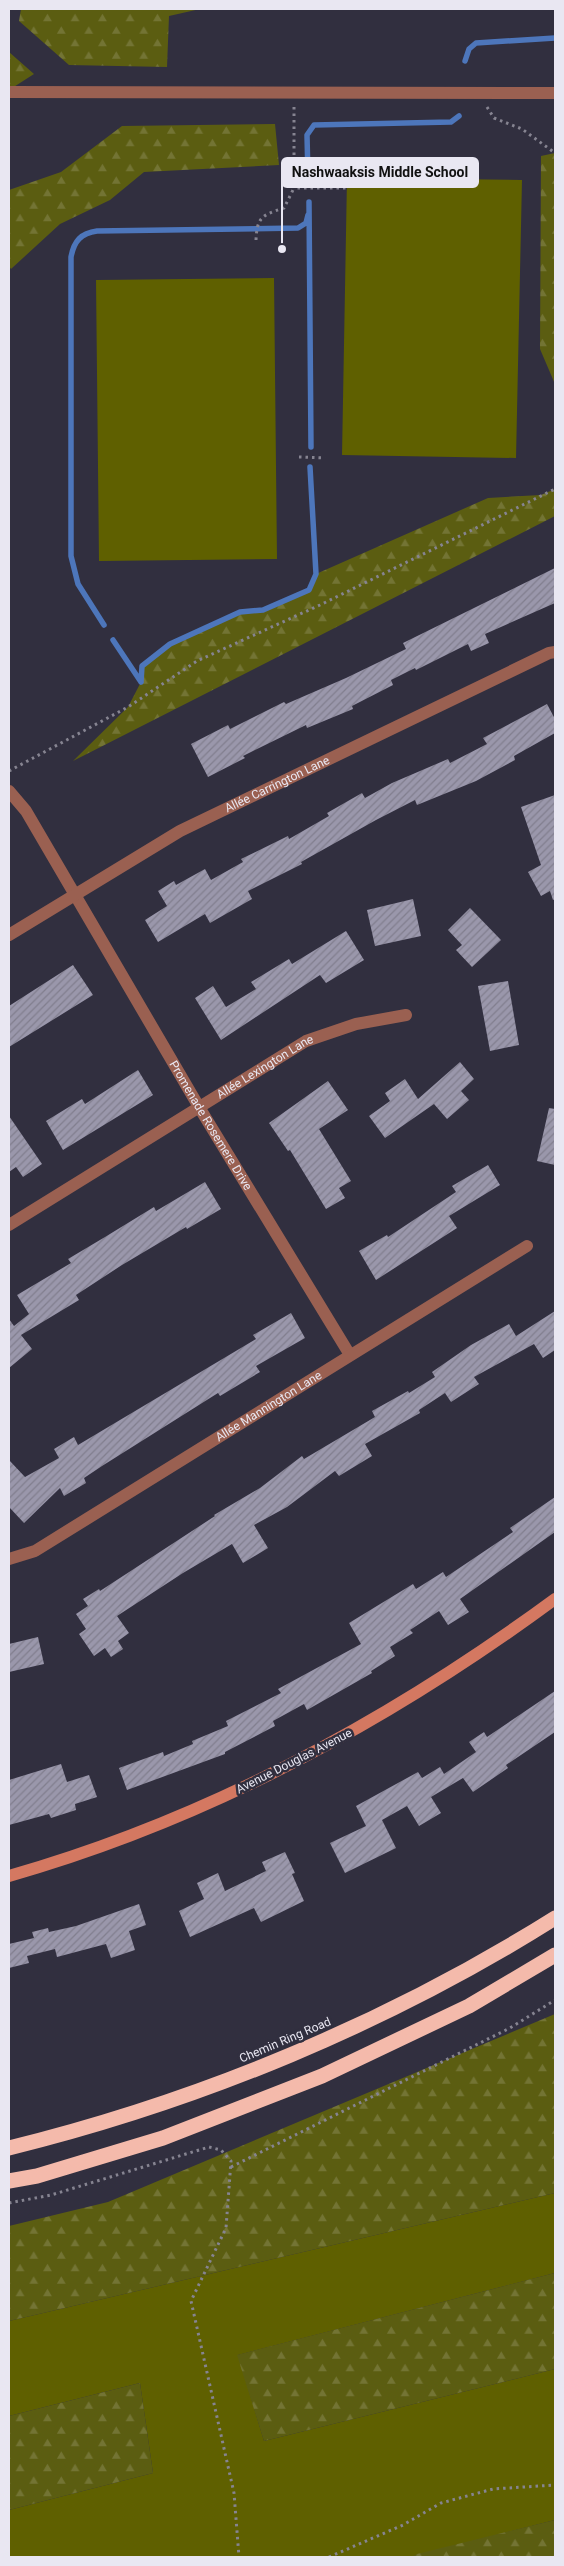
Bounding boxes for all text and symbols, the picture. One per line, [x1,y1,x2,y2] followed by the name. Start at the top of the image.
[282,158,478,187] callout: Nashwaaksis Middle School
[292,164,468,180] text: Nashwaaksis Middle School
[223,753,332,815] street label: Allée Carrington Lane
[214,1032,315,1102] street label: Allée Lexington Lane
[167,1058,255,1193] street label: Promenade Rosemere Drive
[213,1368,324,1444] street label: Allée Mannington Lane
[234,1726,354,1796] street label: Avenue Douglas Avenue
[237,2014,333,2066] street label: Chemin Ring Road

